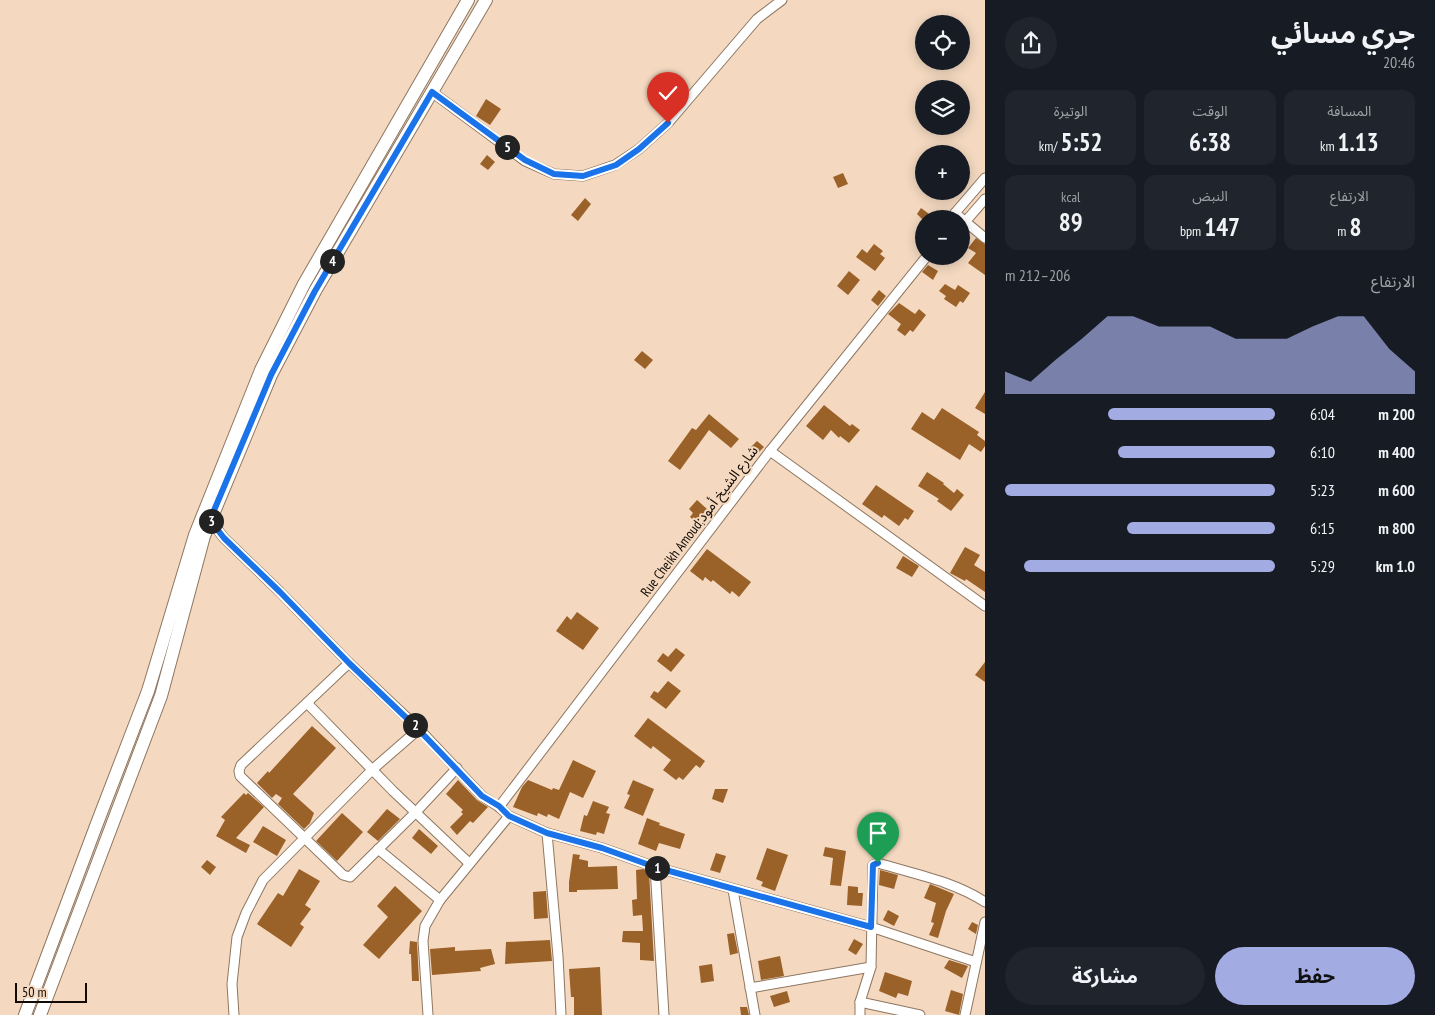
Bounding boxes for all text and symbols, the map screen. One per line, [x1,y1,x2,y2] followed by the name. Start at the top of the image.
[1271,14,1415,51] text: جري مسائي
[915,15,970,265] map controls
[915,15,970,70] button: locate
[1005,17,1057,69] button: share
[1383,52,1415,72] text: 20:46
[647,72,689,123] pin
[654,79,682,107] icon: check
[915,80,970,135] button: layers
[1054,102,1088,120] text: الوتيرة
[1192,102,1228,120] text: الوقت
[1327,102,1371,120] text: المسافة
[1060,126,1103,158] text: 5:52
[1189,126,1231,158] text: 6:38
[1338,126,1379,158] text: 1.13
[494,134,520,160] pin: 5
[1039,137,1060,155] text: /km
[1320,137,1338,155] text: km
[504,138,511,156] text: 5
[915,145,970,200] button: +
[1192,187,1228,205] text: النبض
[1330,187,1369,205] text: الارتفاع
[1061,188,1080,206] text: kcal
[1059,206,1083,238] text: 89
[915,210,970,265] button: −
[1204,211,1240,243] text: 147
[1349,211,1361,243] text: 8
[1180,222,1204,240] text: bpm
[1337,222,1349,240] text: m
[320,248,344,274] pin: 4
[329,252,336,270] text: 4
[1005,265,1071,285] text: 206–212 m
[1371,271,1415,291] text: الارتفاع
[1310,404,1335,424] text: 6:04
[1378,404,1415,424] text: 200 m
[636,442,763,601] street label: Rue Cheikh Amoud;شارع الشيخ أمود
[1310,442,1335,462] text: 6:10
[1378,442,1415,462] text: 400 m
[1310,480,1335,500] text: 5:23
[1378,480,1415,500] text: 600 m
[198,508,224,534] pin: 3
[208,512,215,530] text: 3
[1310,518,1335,538] text: 6:15
[1378,518,1415,538] text: 800 m
[1310,556,1335,576] text: 5:29
[1376,556,1415,576] text: 1.0 km
[402,712,428,738] pin: 2
[412,716,419,734] text: 2
[857,812,899,863] pin
[864,819,892,847] icon: arrive
[644,856,670,880] pin: 1
[654,859,661,877] text: 1
[1005,947,1205,1005] button: مشاركة
[1215,947,1415,1005] button: حفظ
[15,980,88,1003] scale bar
[22,983,47,1001] text: 50 m

